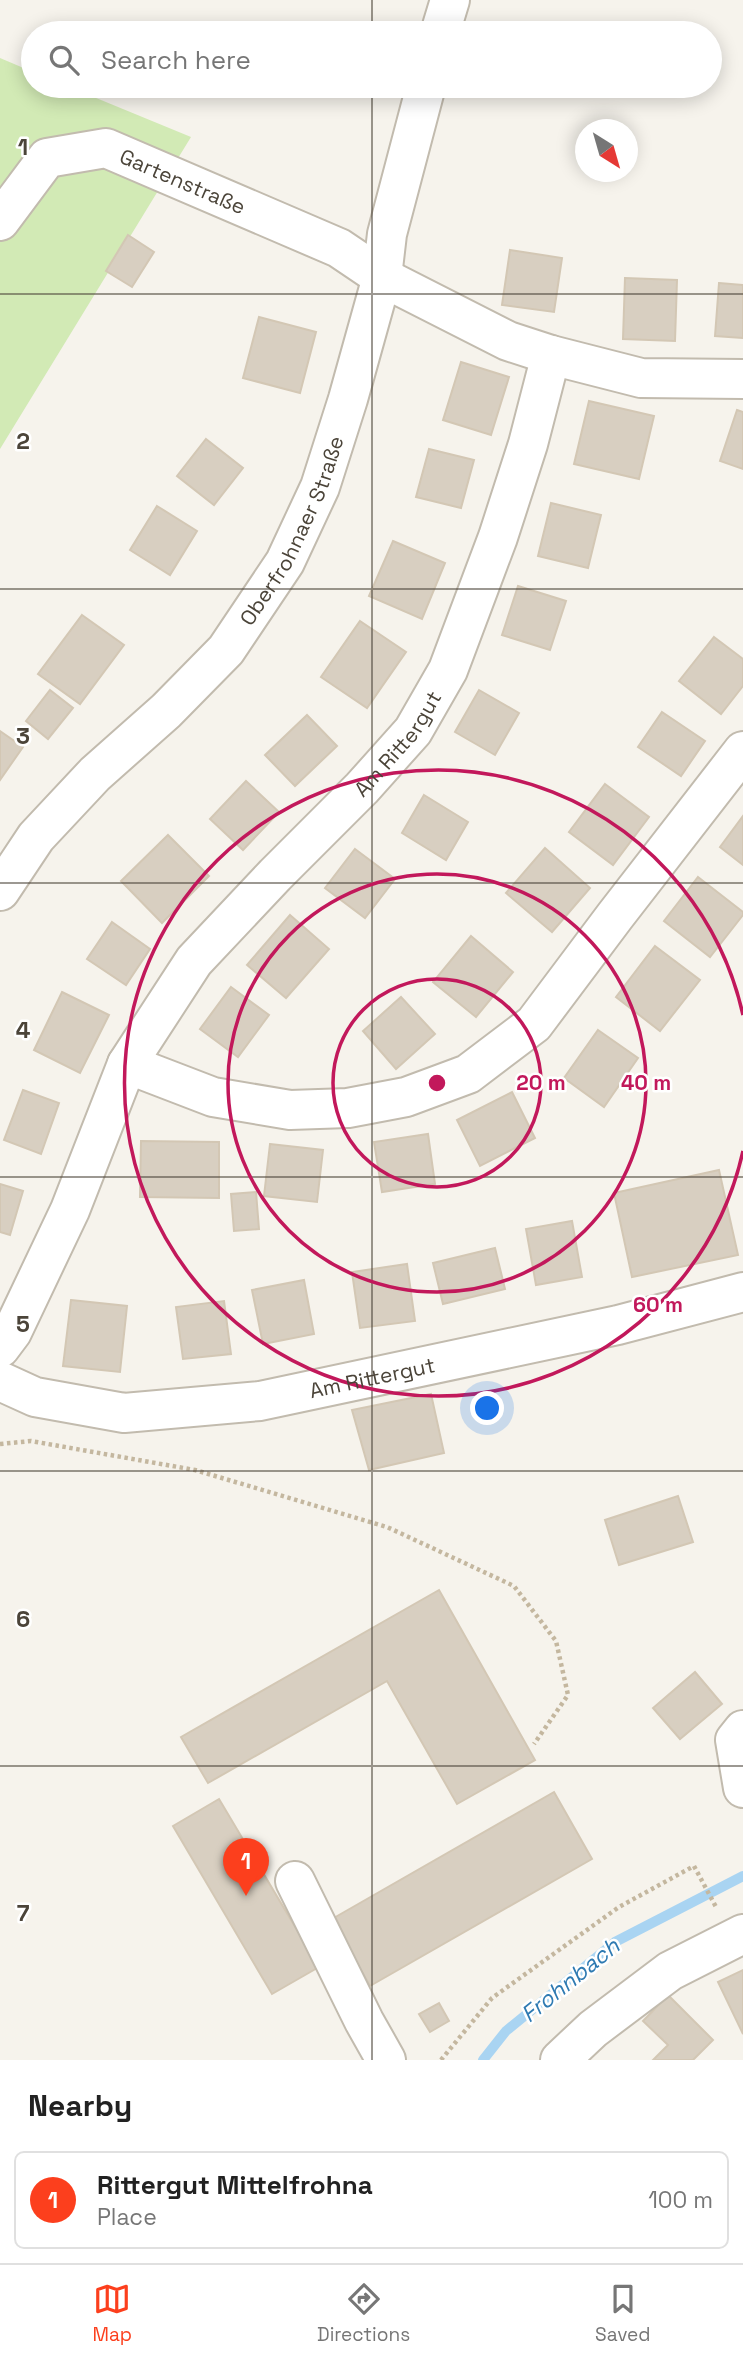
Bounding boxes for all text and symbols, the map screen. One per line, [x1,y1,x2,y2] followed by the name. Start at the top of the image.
[21,21,722,98] search box
[45,41,83,79] icon: search
[101,43,251,77] text: Search here
[575,119,638,182] north arrow
[18,132,28,162] text: 1
[116,142,250,220] street label: Gartenstraße
[16,426,30,456] text: 2
[233,432,349,630] street label: Oberfrohnaer Straße
[348,686,447,802] street label: Am Rittergut
[16,721,30,751] text: 3
[16,1015,31,1045] text: 4
[516,1069,566,1096] text: 20 m
[621,1069,671,1096] text: 40 m
[425,1071,449,1095] centre of rings
[633,1291,683,1318] text: 60 m
[16,1309,30,1339] text: 5
[307,1351,437,1404] street label: Am Rittergut
[470,1391,504,1425] your location
[16,1604,30,1634] text: 6
[223,1838,269,1896] pin: 1
[17,1898,30,1928] text: 7
[514,1930,626,2029] water label: Frohnbach
[28,2086,132,2125] text: Nearby
[97,2168,373,2202] text: Rittergut Mittelfrohna
[48,2185,58,2215] text: 1
[648,2185,713,2215] text: 100 m
[97,2202,157,2232] text: Place
[92,2280,132,2347] tab: Map
[317,2280,410,2347] tab: Directions
[595,2280,651,2347] tab: Saved

